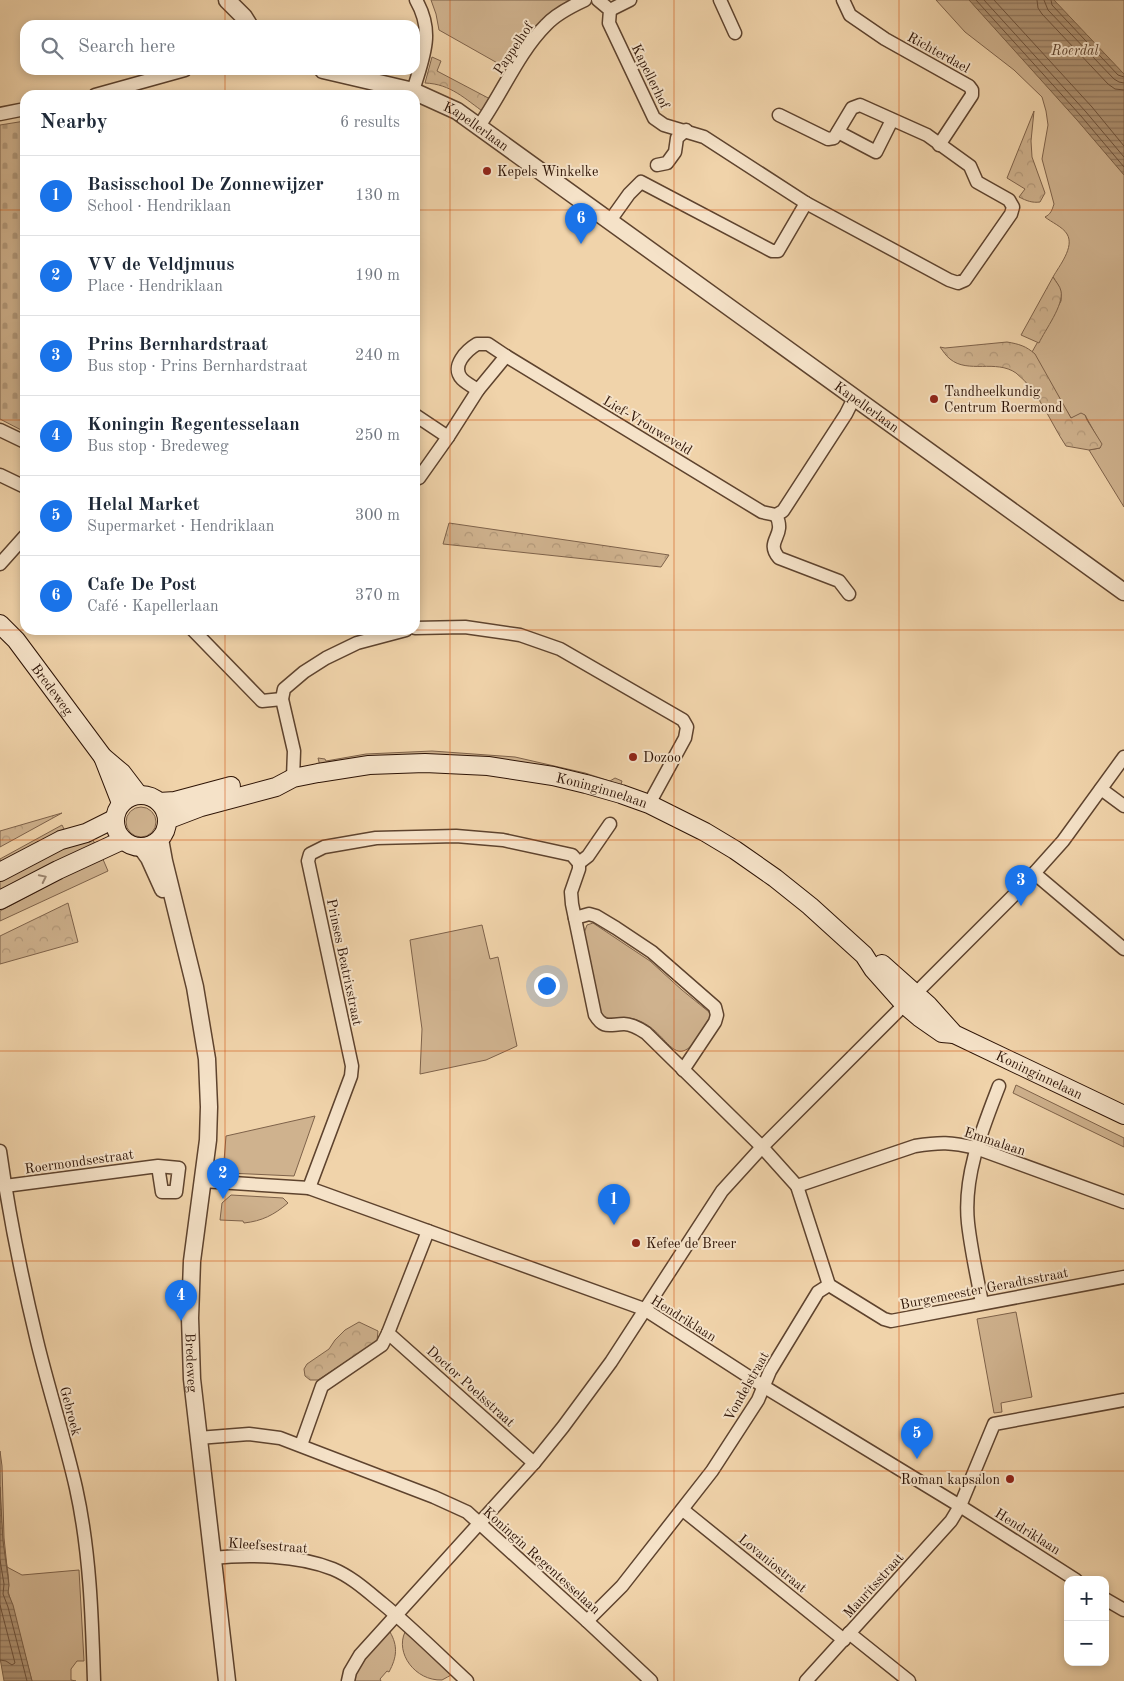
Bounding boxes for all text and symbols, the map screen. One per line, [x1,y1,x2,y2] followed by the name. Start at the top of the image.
[491,19,537,77] street label: Pappelhof
[20,20,420,75] search box
[905,30,972,76] street label: Richterdael
[38,34,66,62] icon: search
[78,38,175,57] text: Search here
[628,42,672,112] street label: Kapellerhof
[1050,44,1099,58] park label: Roerdal
[441,100,511,154] street label: Kapellerlaan
[40,112,108,133] text: Nearby
[340,115,400,131] text: 6 results
[481,165,493,177] marker: Kepels Winkelke
[497,165,598,179] place label: Kepels Winkelke
[87,176,324,195] text: Basisschool De Zonnewijzer
[51,188,61,204] text: 1
[355,188,400,204] text: 130 m
[87,199,231,215] text: School · Hendriklaan
[565,203,597,244] pin: 6
[87,256,234,275] text: VV de Veldjmuus
[51,268,61,284] text: 2
[355,268,400,284] text: 190 m
[87,279,223,295] text: Place · Hendriklaan
[87,336,268,355] text: Prins Bernhardstraat
[51,348,61,364] text: 3
[355,348,400,364] text: 240 m
[87,359,308,375] text: Bus stop · Prins Bernhardstraat
[831,379,902,436] street label: Kapellerlaan
[944,385,1063,415] place label: Tandheelkundig Centrum Roermond
[928,393,940,405] marker: Tandheelkundig Centrum Roermond
[600,394,694,458] street label: Lief-Vrouweveld
[87,416,300,435] text: Koningin Regentesselaan
[51,428,61,444] text: 4
[355,428,400,444] text: 250 m
[87,439,229,455] text: Bus stop · Bredeweg
[87,496,200,515] text: Helal Market
[51,508,61,524] text: 5
[355,508,400,524] text: 300 m
[87,519,275,535] text: Supermarket · Hendriklaan
[87,576,196,595] text: Cafe De Post
[51,588,61,604] text: 6
[355,588,400,604] text: 370 m
[87,599,219,615] text: Café · Kapellerlaan
[28,662,76,718] street label: Bredeweg
[627,751,639,763] marker: Dozoo
[643,751,681,765] place label: Dozoo
[554,771,649,811] street label: Koninginnelaan
[1005,865,1037,906] pin: 3
[38,874,47,884] one-way arrow
[324,898,364,1027] street label: Prinses Beatrixstraat
[534,973,560,999] your location
[993,1049,1085,1102] street label: Koninginnelaan
[962,1125,1028,1159] street label: Emmalaan
[24,1147,135,1177] street label: Roermondsestraat
[207,1158,239,1199] pin: 2
[598,1184,630,1225] pin: 1
[630,1237,642,1249] marker: Kefee de Breer
[646,1237,736,1251] place label: Kefee de Breer
[899,1266,1069,1312] street label: Burgemeester Geradtsstraat
[165,1280,197,1321] pin: 4
[648,1293,719,1345] street label: Hendriklaan
[182,1333,200,1394] street label: Bredeweg
[424,1344,517,1430] street label: Doctor Poelsstraat
[722,1349,772,1424] street label: Vondelstraat
[57,1385,83,1437] street label: Gebroek
[901,1418,933,1459] pin: 5
[901,1473,1000,1487] place label: Roman kapsalon
[1004,1473,1016,1485] marker: Roman kapsalon
[480,1505,603,1617] street label: Koningin Regentesselaan
[992,1506,1063,1558] street label: Hendriklaan
[736,1532,809,1596] street label: Lovaniostraat
[228,1536,308,1556] street label: Kleefsestraat
[841,1550,906,1621] street label: Mauritsstraat
[1064,1576,1109,1666] map controls
[1064,1576,1109,1621] button: +
[1064,1621,1109,1666] button: −

